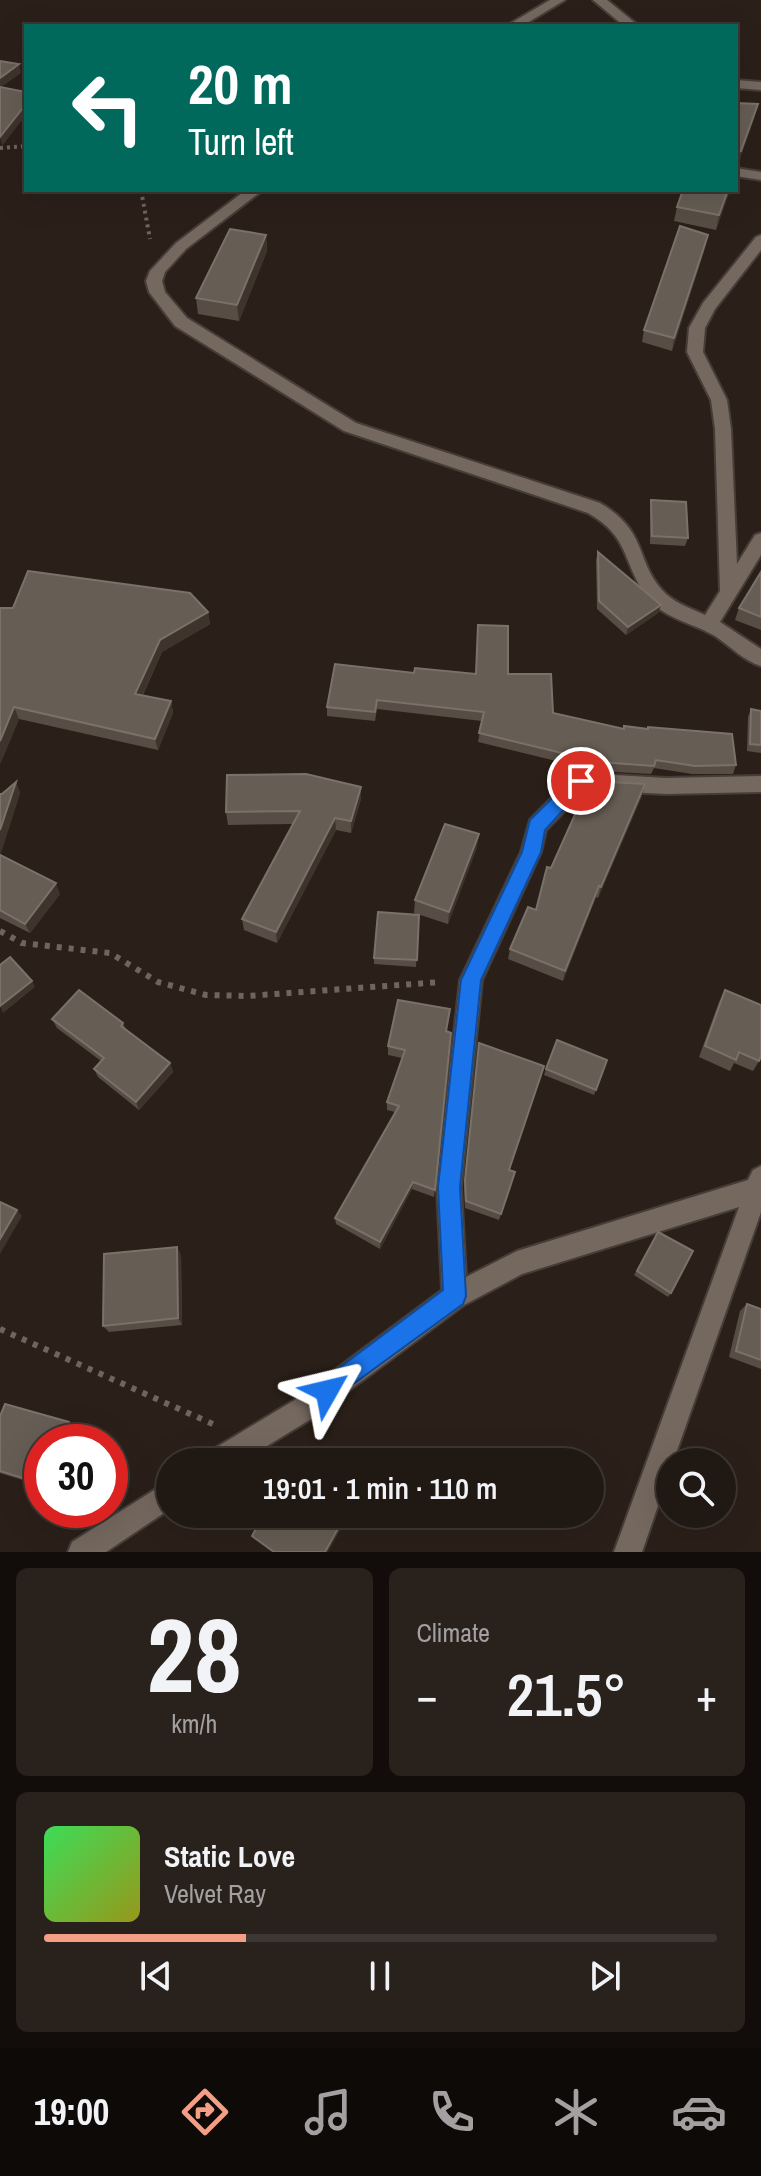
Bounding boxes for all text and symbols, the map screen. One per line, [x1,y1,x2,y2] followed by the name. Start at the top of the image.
[188,46,293,121] text: 20 m
[56,56,160,160] icon: left
[188,118,294,166] text: Turn left
[547,747,615,815] pin
[559,759,603,803] icon: arrive
[285,1349,369,1433] position arrow
[24,1424,128,1528] speed limit sign: 30
[656,1448,736,1528] map controls
[656,1448,736,1528] button: search
[263,1468,497,1508] text: 19:01 · 1 min · 110 m
[147,1584,242,1724] text: 28
[417,1615,490,1650] text: Climate
[507,1654,627,1735] text: 21.5°
[417,1665,438,1725] text: −
[696,1665,717,1725] text: +
[171,1706,217,1741] text: km/h
[164,1836,295,1876] text: Static Love
[164,1876,266,1911] text: Velvet Ray
[134,1954,178,1998] icon: previous
[358,1954,402,1998] icon: pause
[583,1954,627,1998] icon: next
[177,2084,233,2140] icon: directions
[300,2084,356,2140] icon: music
[424,2084,480,2140] icon: phone
[548,2084,604,2140] icon: climate
[671,2084,727,2140] icon: car
[34,2088,109,2136] text: 19:00

